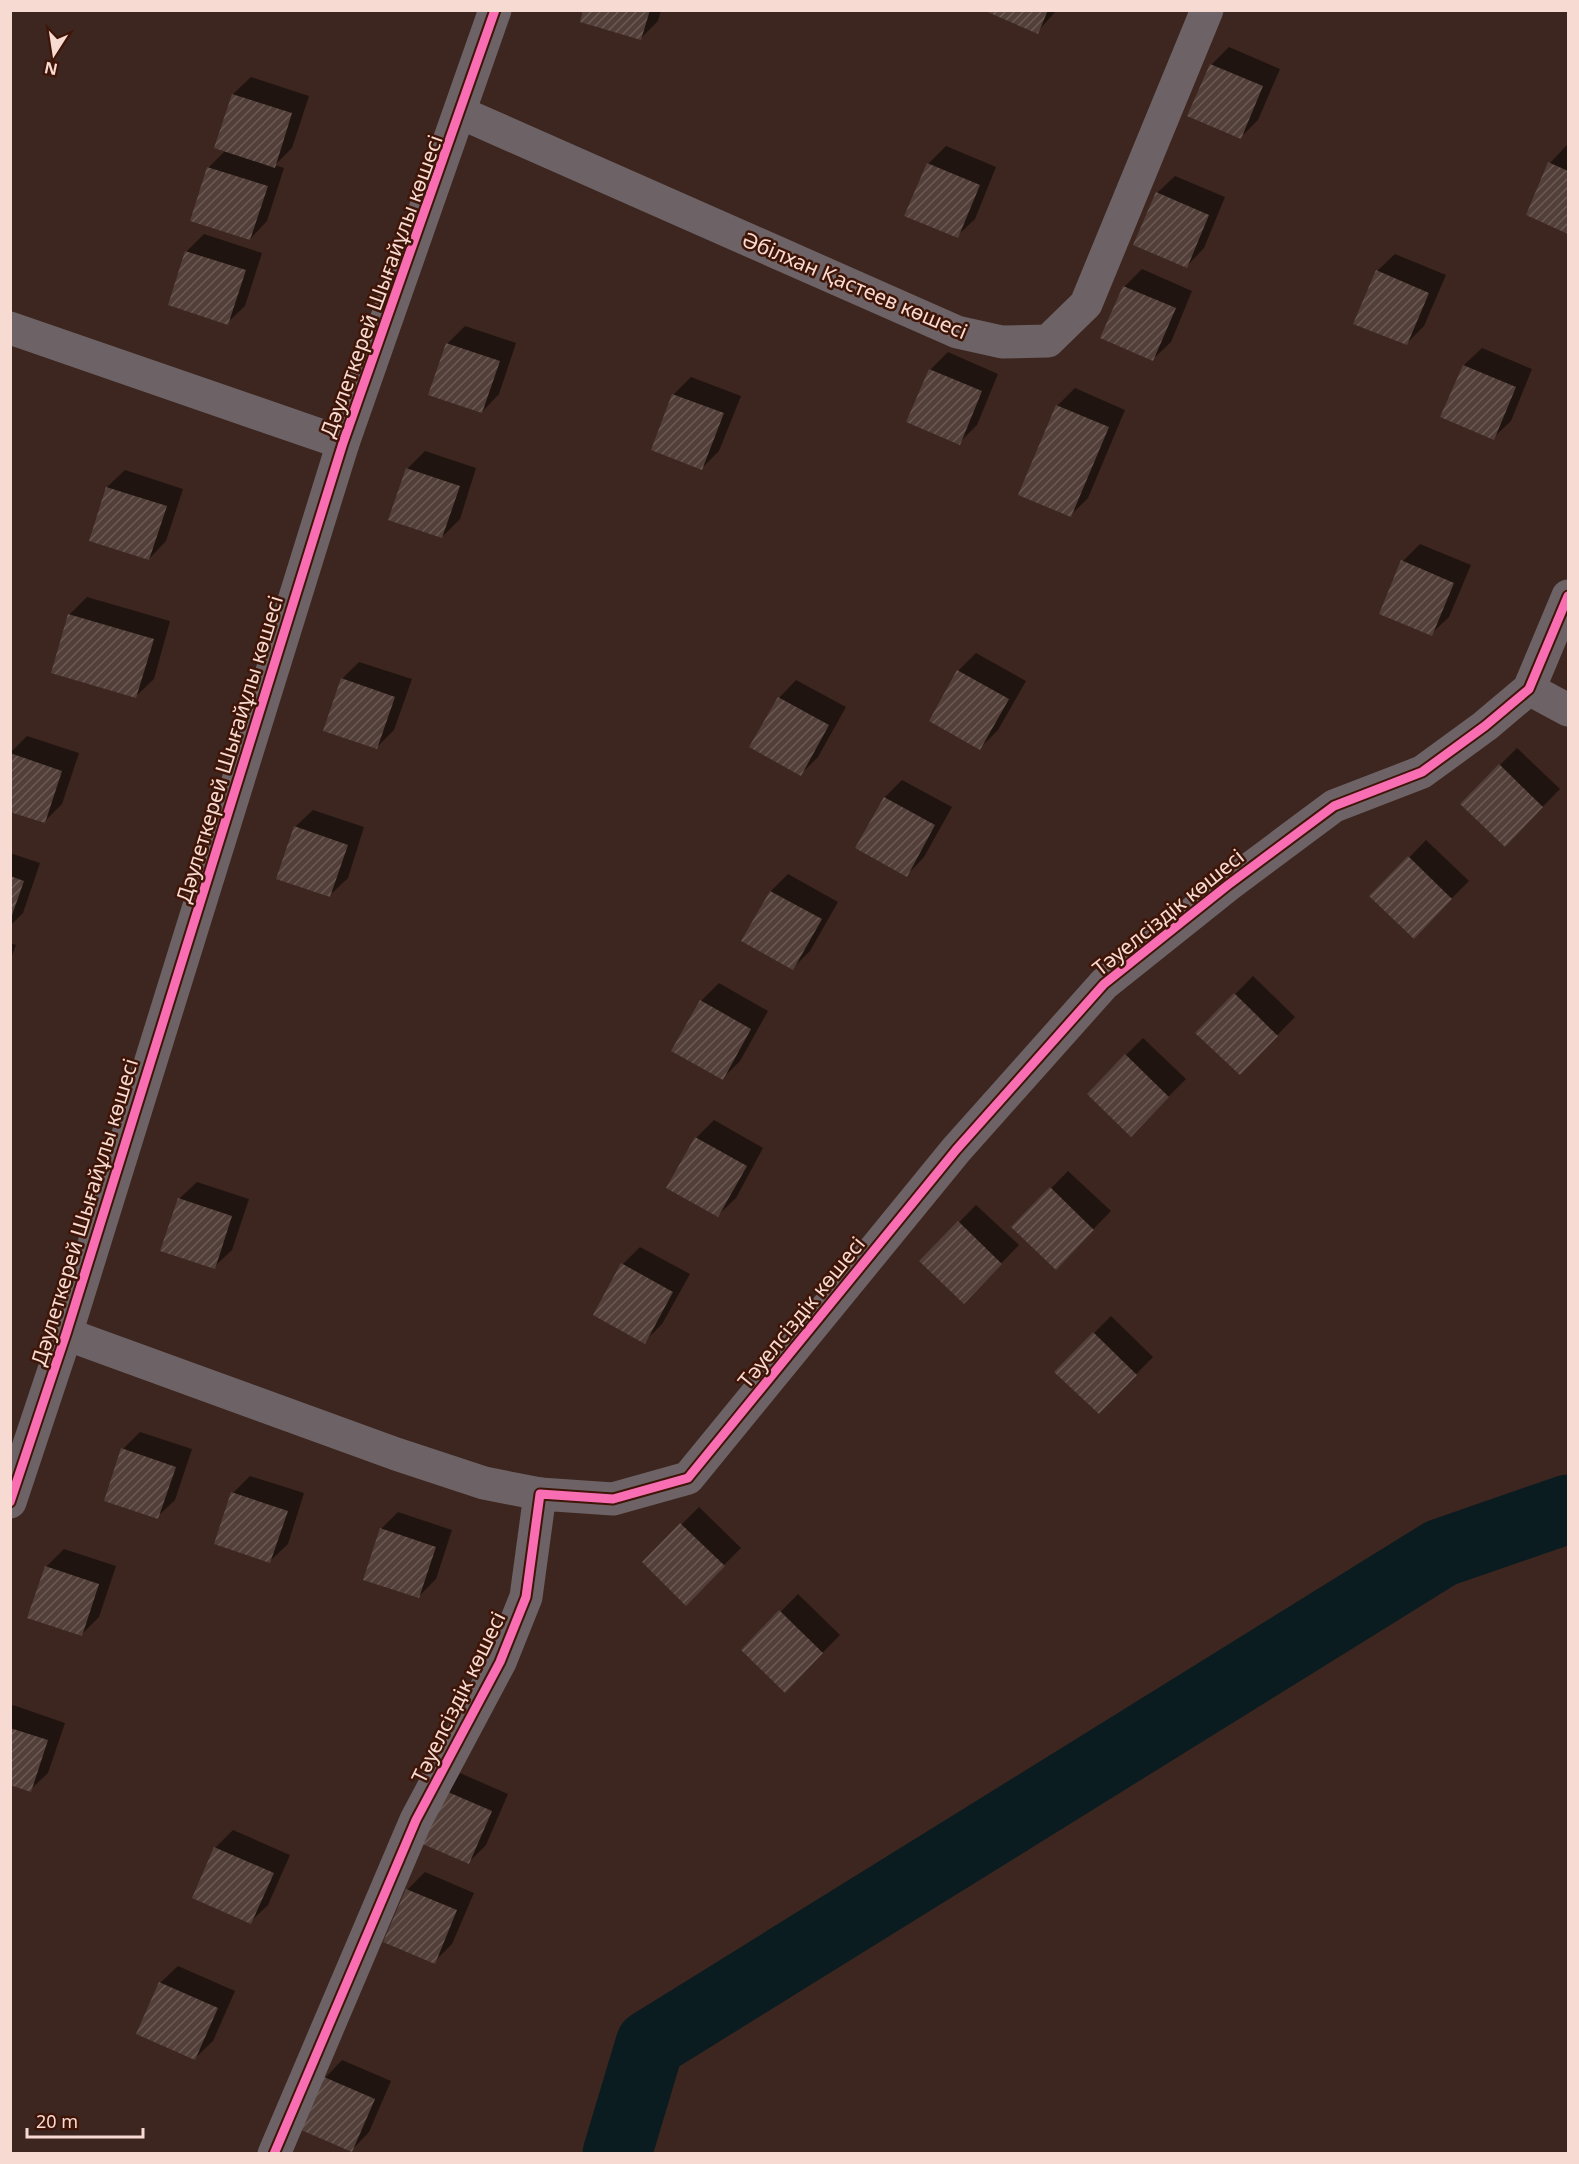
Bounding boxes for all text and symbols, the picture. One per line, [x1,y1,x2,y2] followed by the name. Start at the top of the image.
[24,24,84,84] north arrow
[42,57,60,81] text: N
[313,131,449,441] street label: Дәулеткерей Шығайұлы көшесі
[738,225,972,345] street label: Әбілхан Қастеев көшесі
[169,592,289,906] street label: Дәулеткерей Шығайұлы көшесі
[1086,842,1250,982] street label: Тәуелсіздік көшесі
[24,1055,144,1369] street label: Дәулеткерей Шығайұлы көшесі
[731,1230,871,1394] street label: Тәуелсіздік көшесі
[404,1607,512,1787] street label: Тәуелсіздік көшесі
[27,2101,142,2139] scale bar
[36,2109,78,2133] text: 20 m

